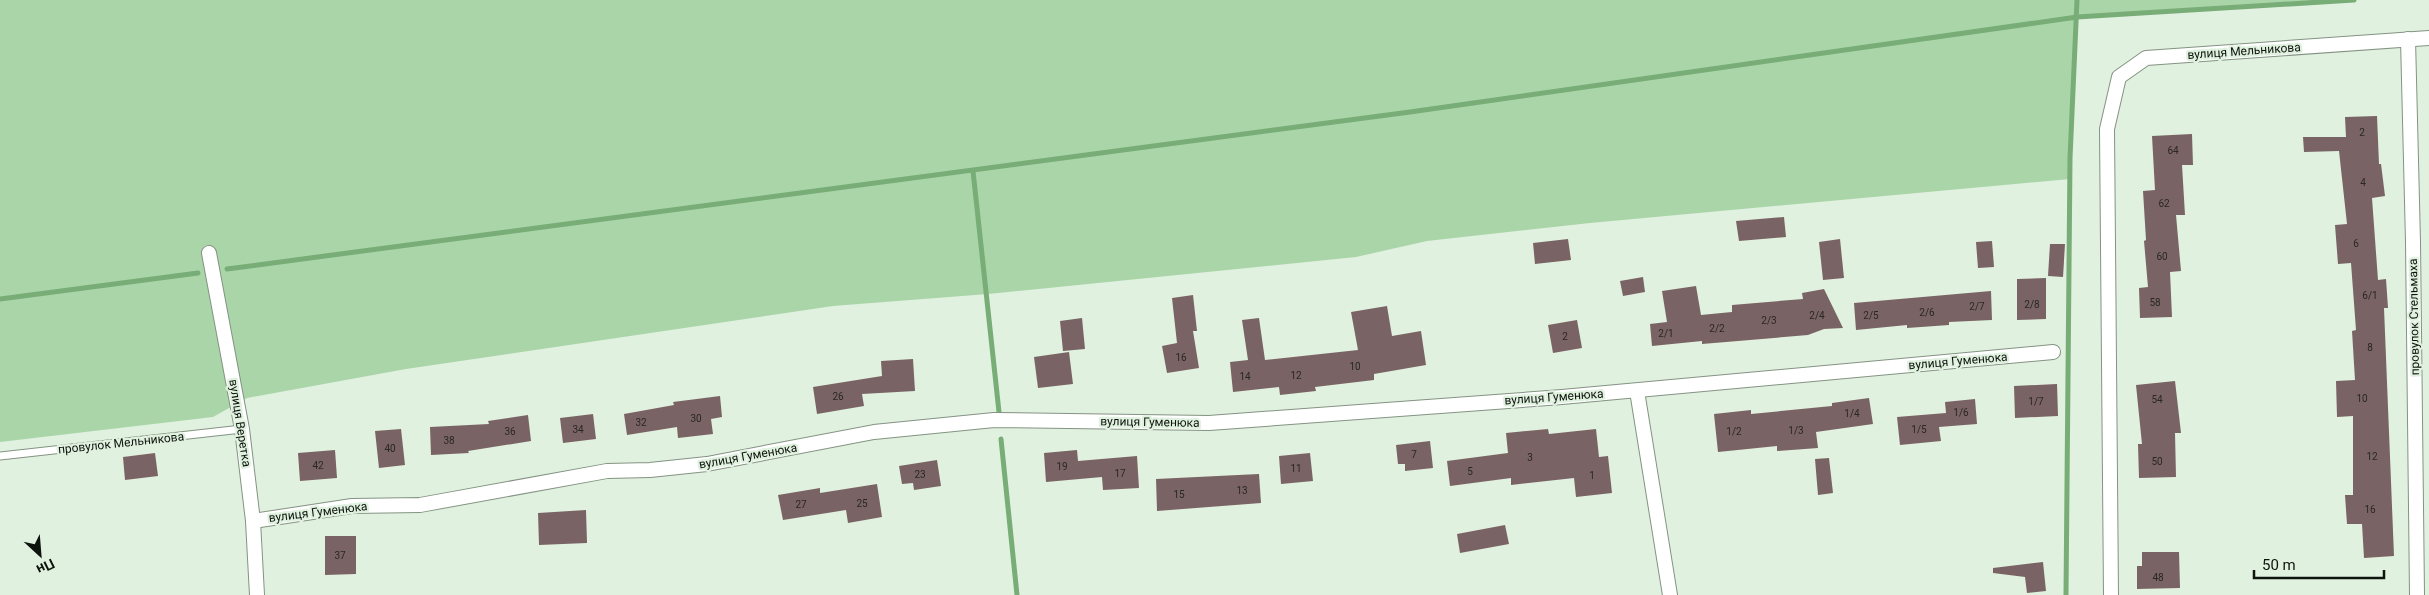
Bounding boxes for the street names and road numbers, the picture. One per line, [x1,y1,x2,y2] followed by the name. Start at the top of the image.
[2187,40,2301,62] street label: вулиця Мельникова
[2406,258,2422,376] street label: провулок Стельмаха
[1908,350,2008,372] street label: вулиця Гуменюка
[226,378,254,468] street label: вулиця Веретка
[1504,387,1604,407] street label: вулиця Гуменюка
[1100,414,1200,430] street label: вулиця Гуменюка
[57,429,185,457] street label: провулок Мельникова
[698,440,798,472] street label: вулиця Гуменюка
[268,499,368,525] street label: вулиця Гуменюка

